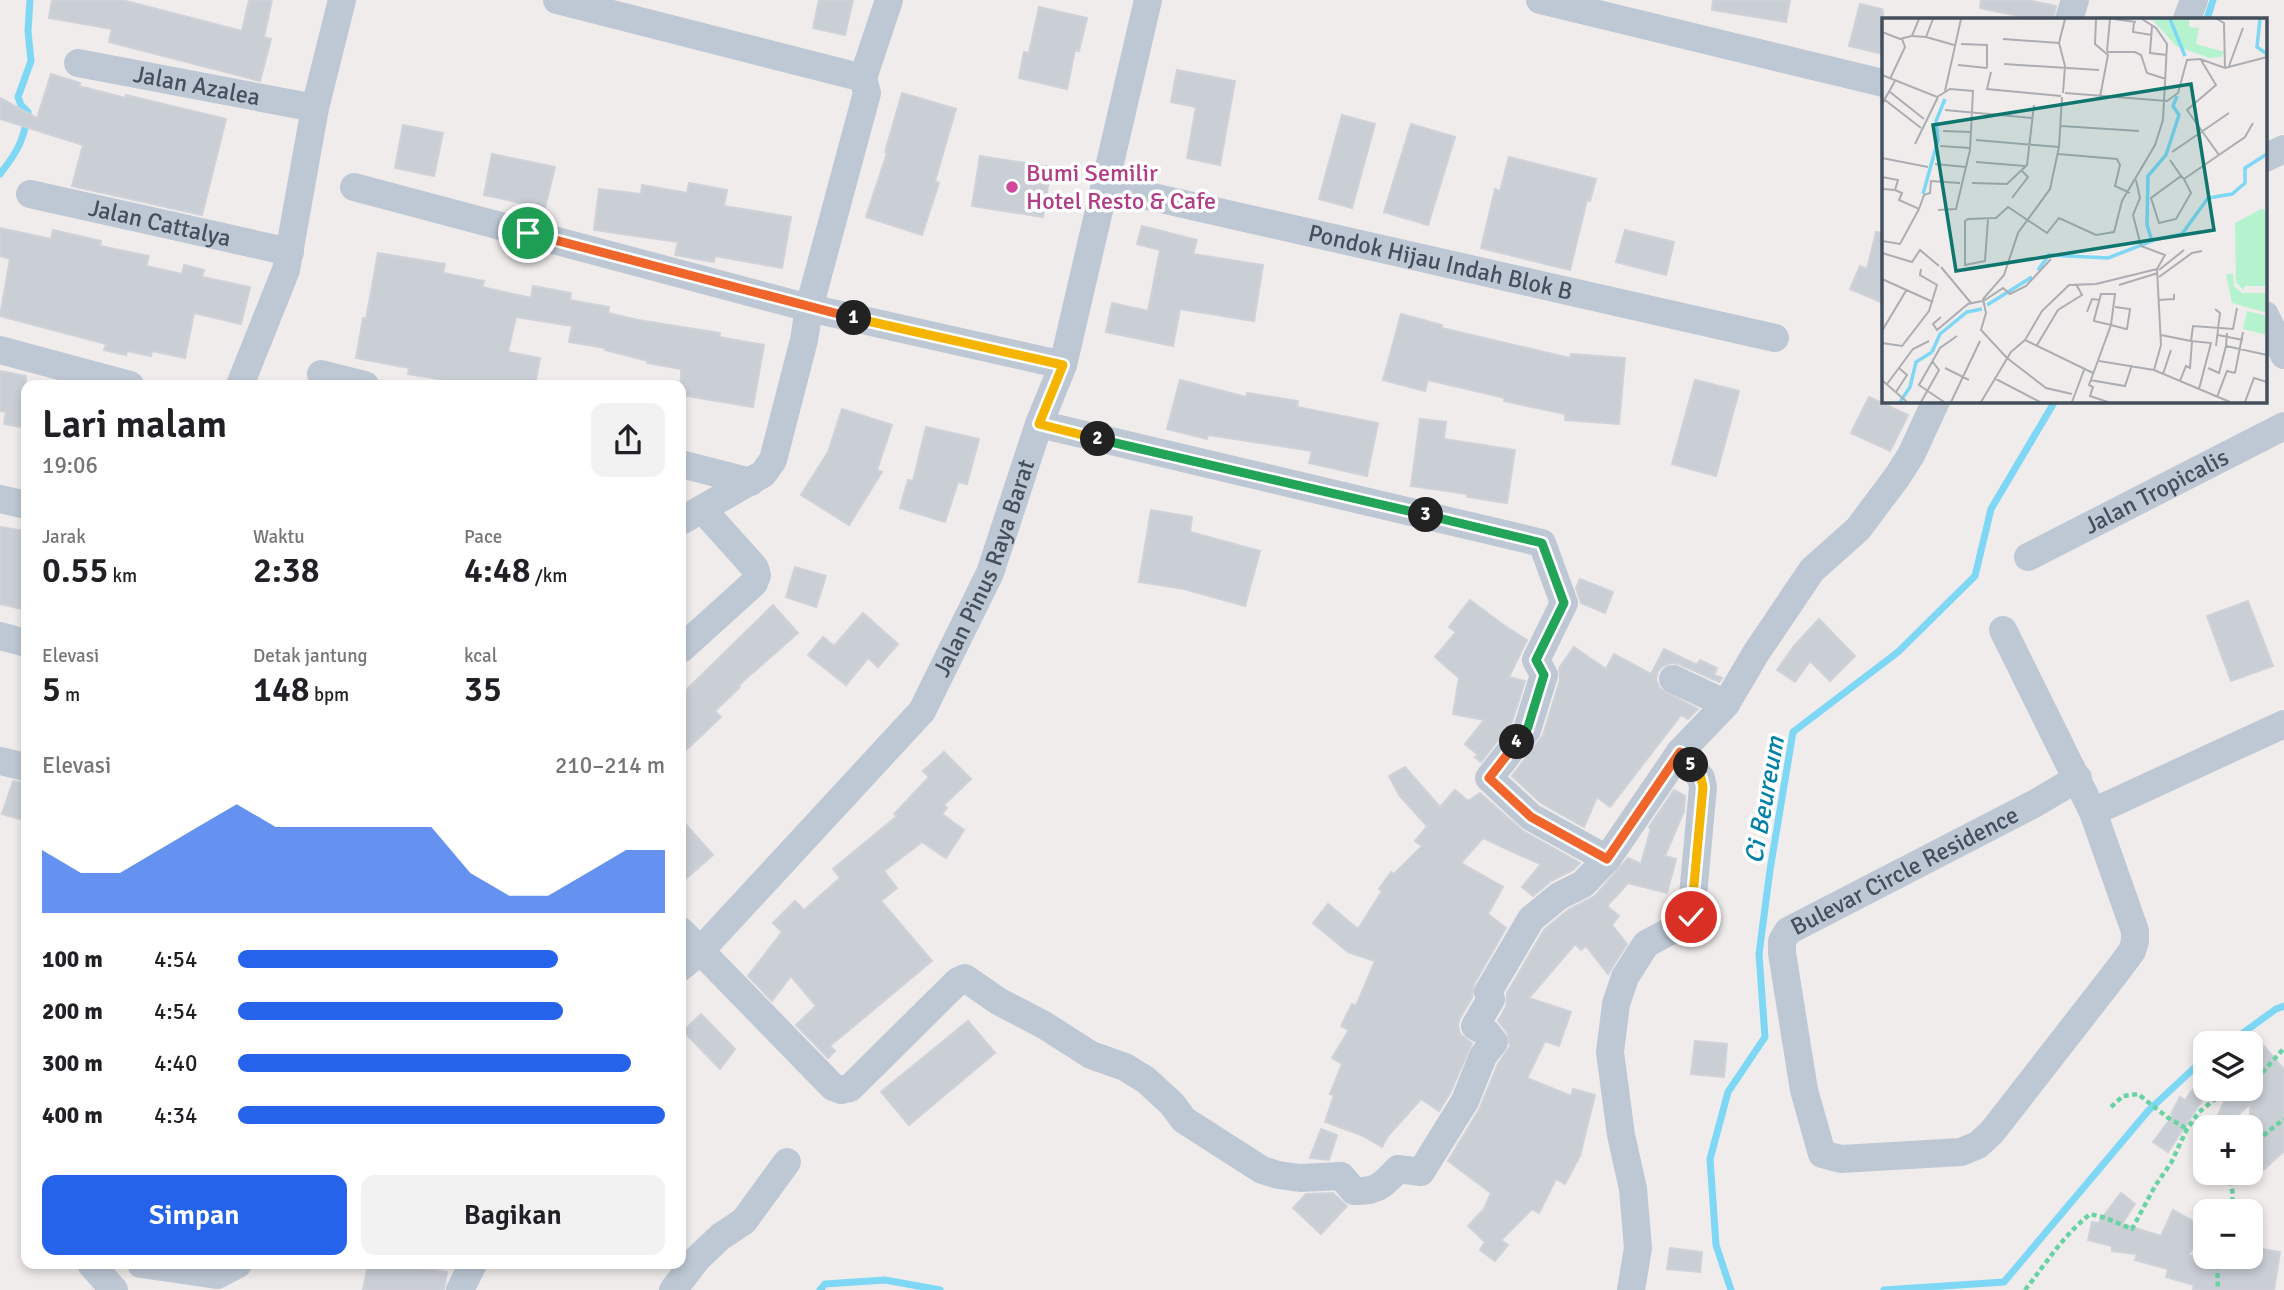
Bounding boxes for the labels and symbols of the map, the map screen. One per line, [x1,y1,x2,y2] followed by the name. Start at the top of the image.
[1882,18,2266,402] inset map
[131,59,263,112] street label: Jalan Azalea
[1026,158,1216,216] place label: Bumi Semilir Hotel Resto & Cafe
[1004,179,1020,195] marker: Bumi Semilir Hotel Resto & Cafe
[86,193,234,253] street label: Jalan Cattalya
[498,203,558,263] pin
[1305,218,1576,307] street label: Pondok Hijau Indah Blok B
[836,300,872,336] pin: 1
[1080,422,1116,457] pin: 2
[2079,442,2233,541] street label: Jalan Tropicalis
[926,456,1041,682] street label: Jalan Pinus Raya Barat
[1408,498,1444,532] pin: 3
[1500,724,1534,760] pin: 4
[1738,733,1792,866] water label: Ci Beureum
[1674,748,1708,782] pin: 5
[1786,800,2024,942] street label: Bulevar Circle Residence
[1661,887,1721,947] pin

